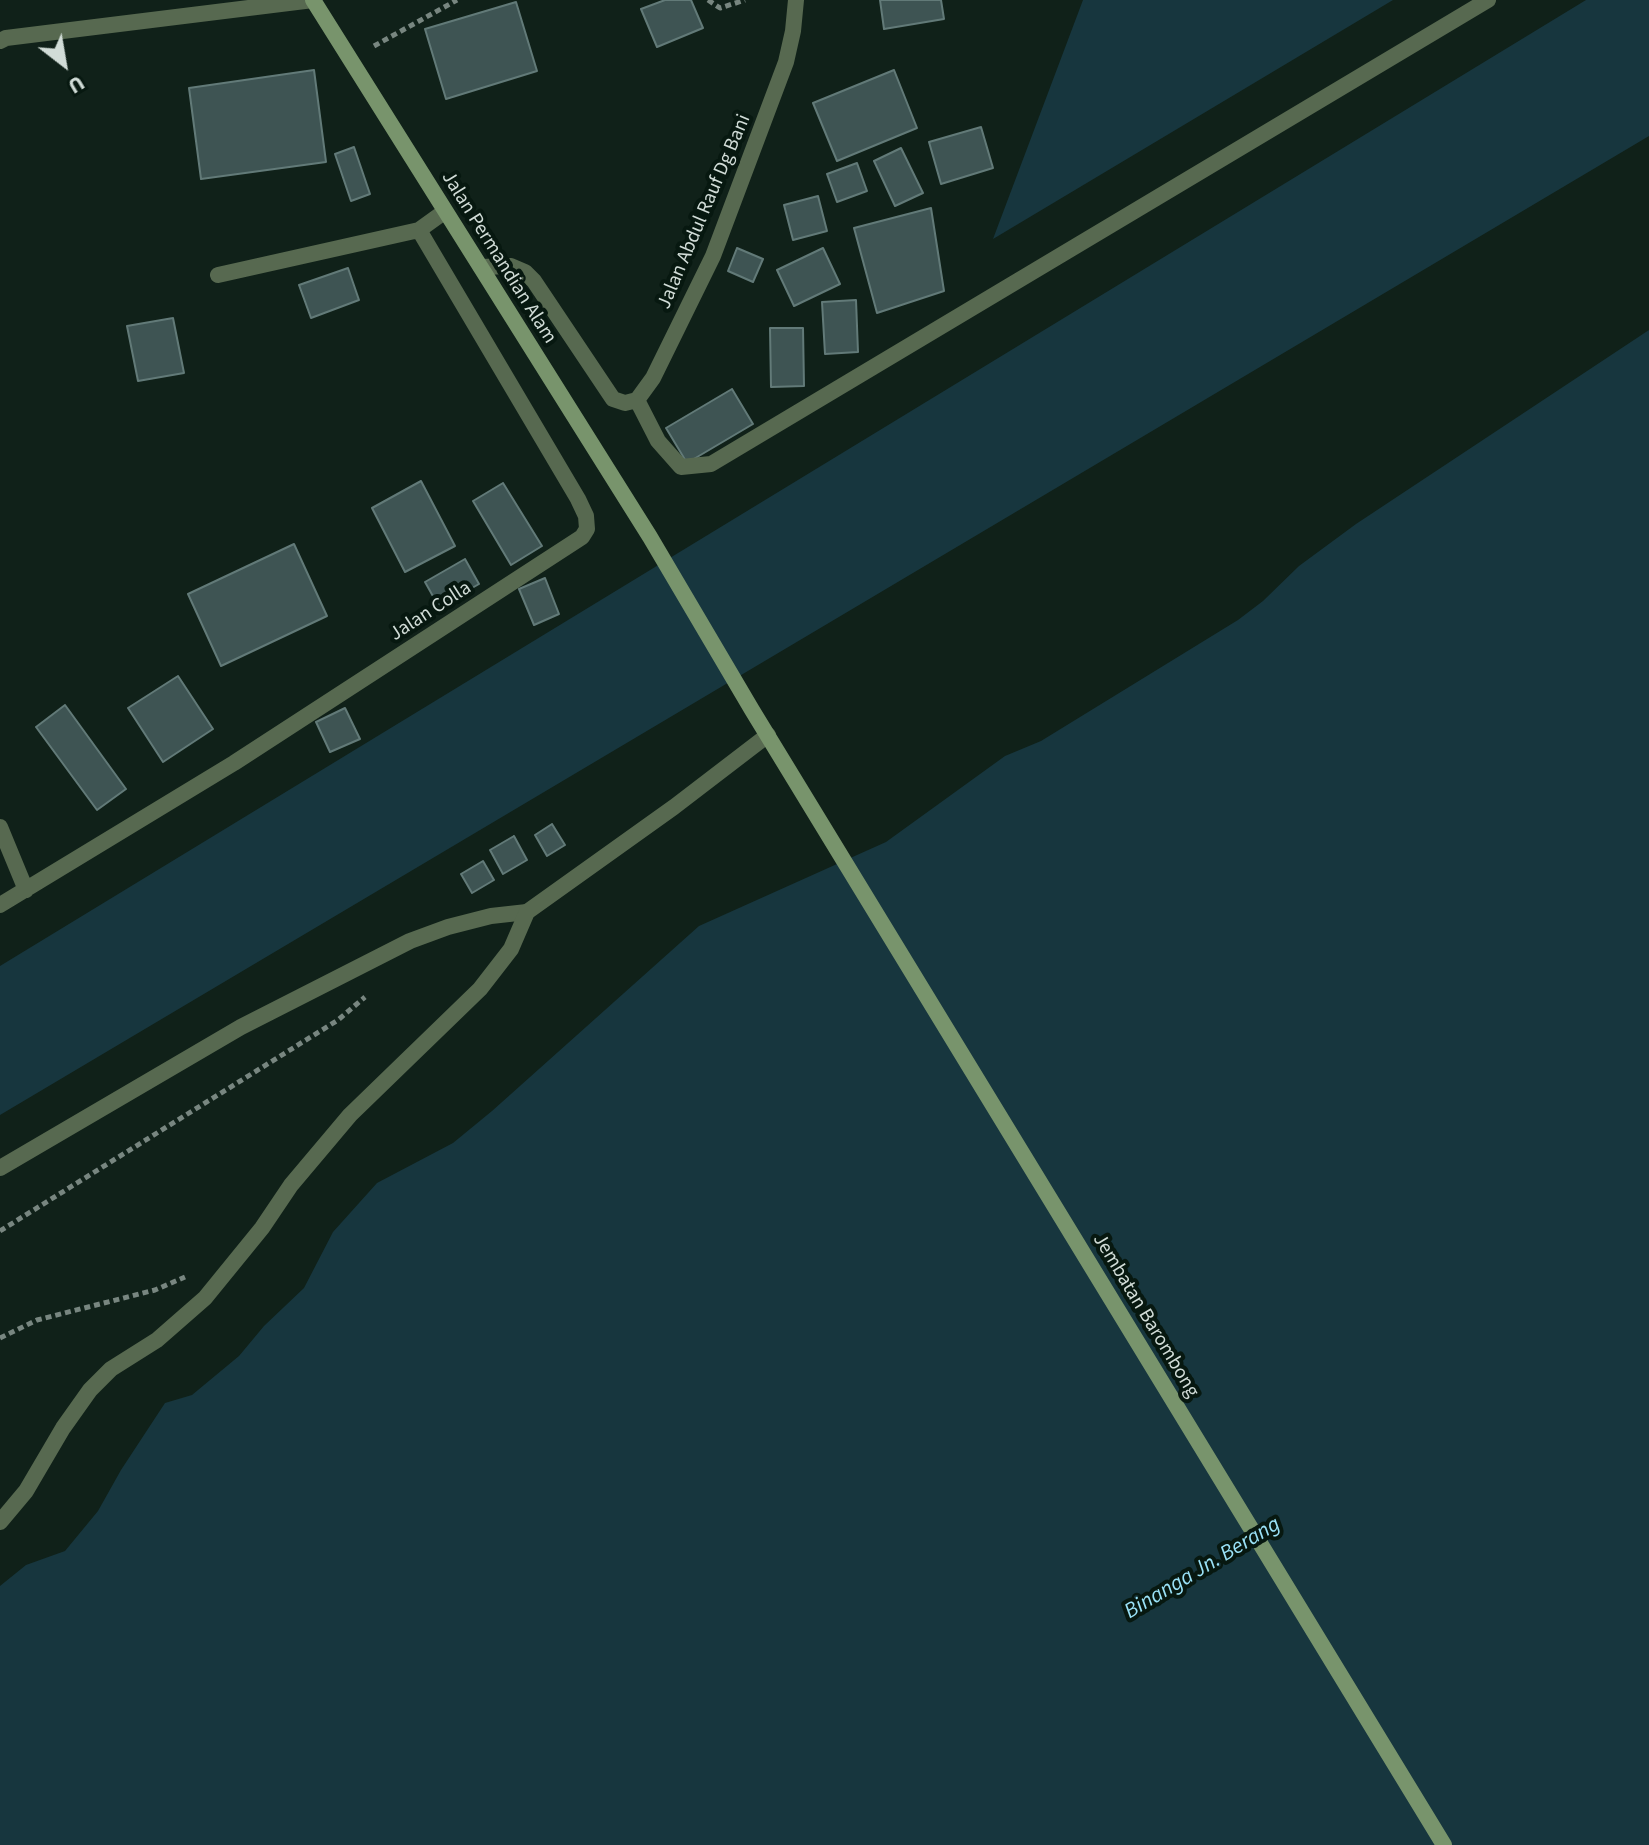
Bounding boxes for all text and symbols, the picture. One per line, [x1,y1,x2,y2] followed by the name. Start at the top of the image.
[24,24,104,104] north arrow
[62,67,91,102] text: U
[653,111,757,313] street label: Jalan Abdul Rauf Dg Bani
[435,167,561,349] street label: Jalan Permandian Alam
[386,577,476,647] street label: Jalan Colla
[1087,1230,1203,1402] street label: Jembatan Barombong
[1120,1512,1286,1626] water label: Binanga Jn. Berang

